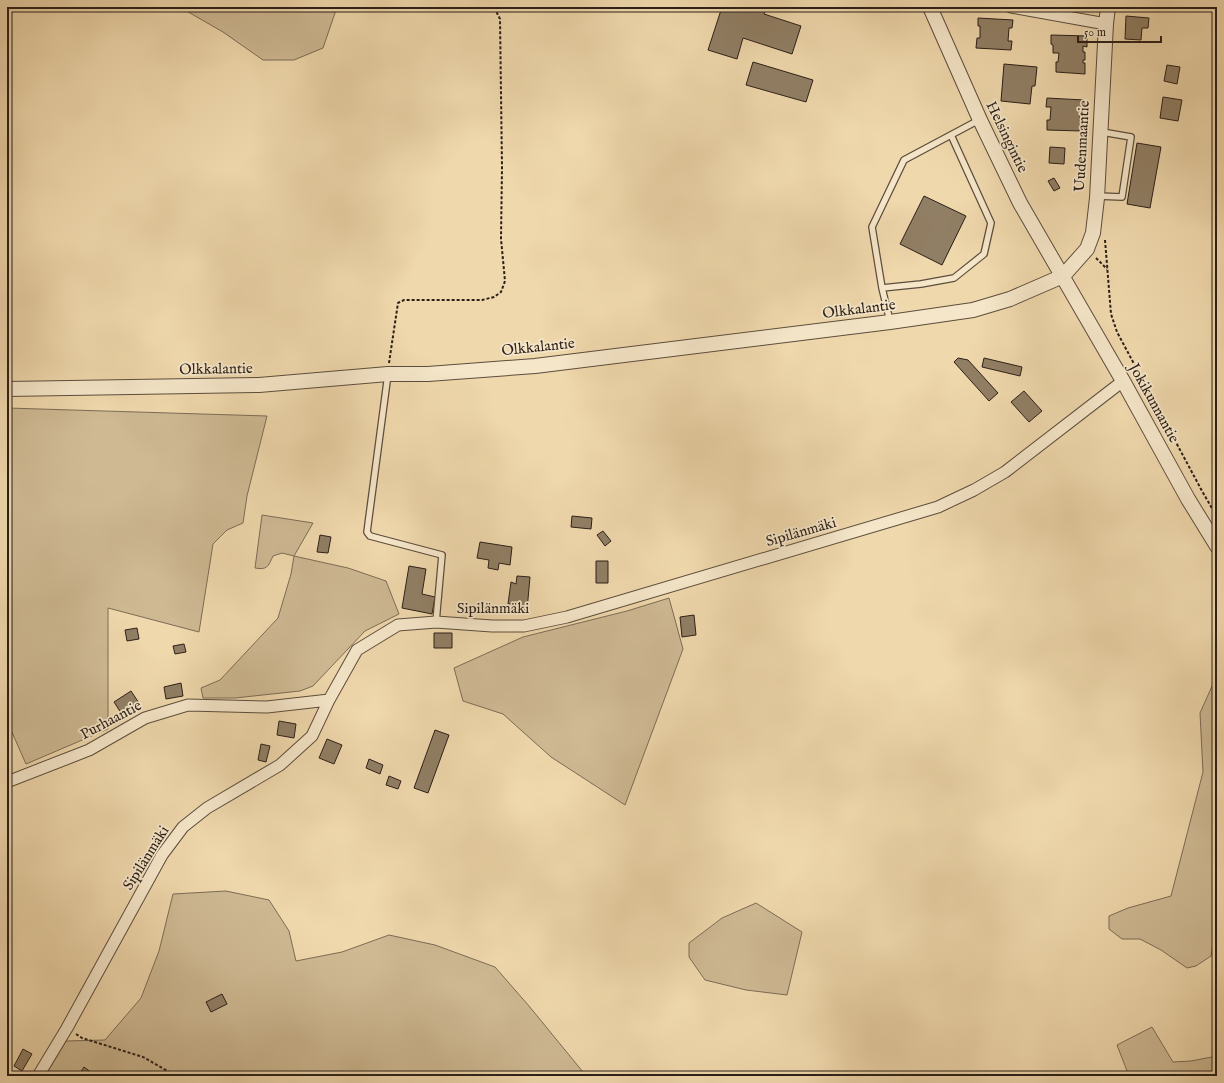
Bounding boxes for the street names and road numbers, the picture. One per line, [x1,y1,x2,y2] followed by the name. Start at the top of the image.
[982,98,1032,176] street label: Helsingintie
[1070,100,1094,192] street label: Uudenmaantie
[821,295,897,323] street label: Olkkalantie
[500,334,576,360] street label: Olkkalantie
[1123,358,1184,446] street label: Jokikunnantie
[179,359,253,379] street label: Olkkalantie
[764,513,838,551] street label: Sipilänmäki
[457,599,529,618] street label: Sipilänmäki
[77,696,145,744] street label: Purhaantie
[119,822,173,894] street label: Sipilänmäki

